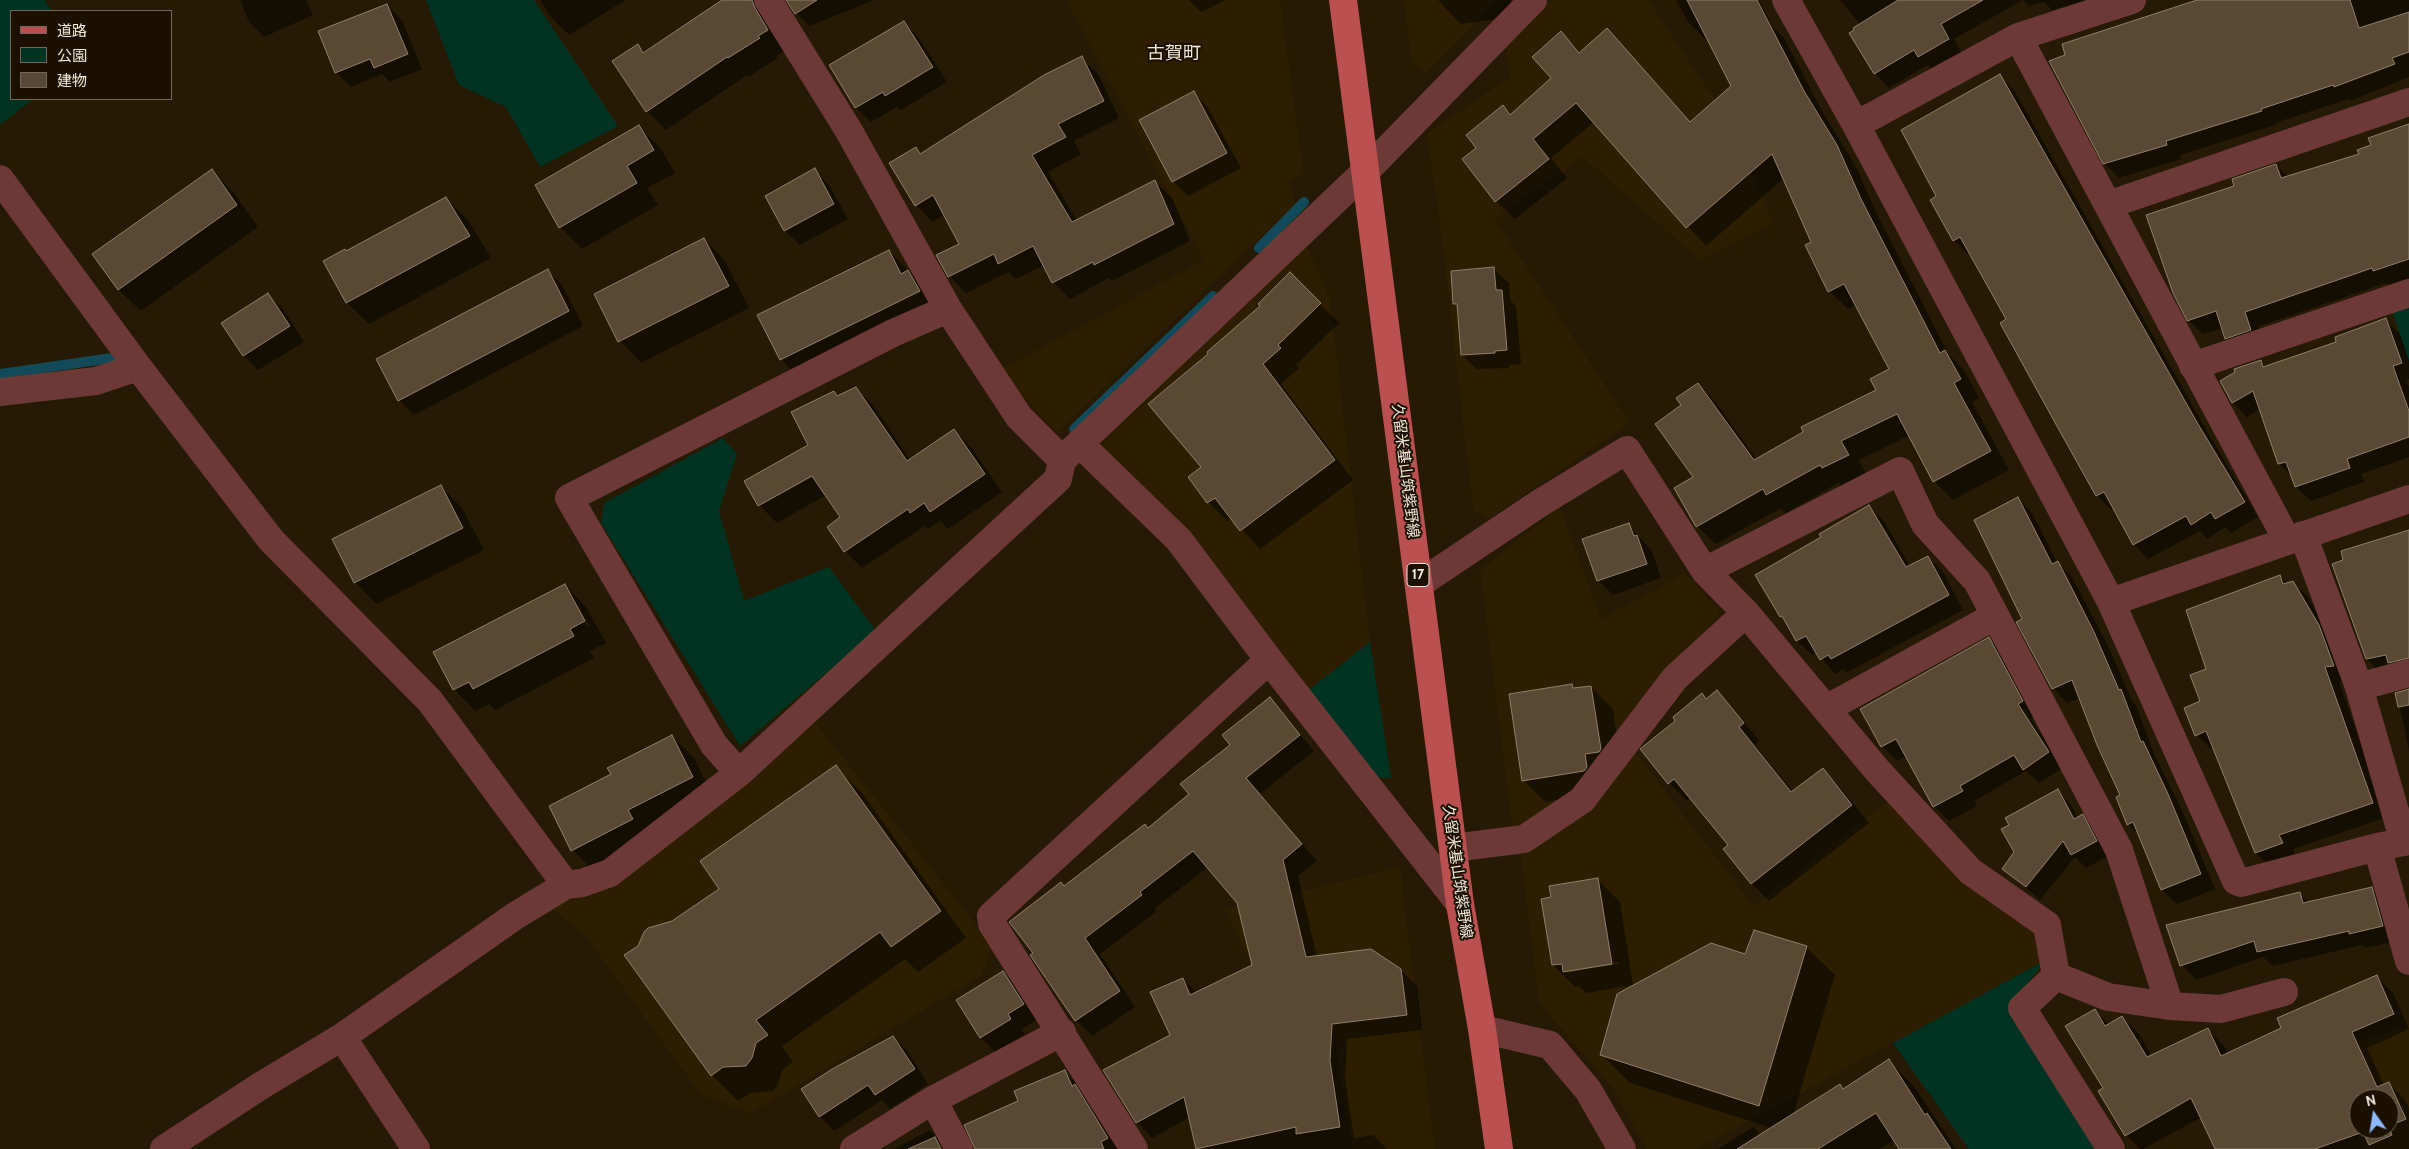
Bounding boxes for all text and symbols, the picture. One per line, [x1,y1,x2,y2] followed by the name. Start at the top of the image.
[10,10,172,100] legend
[57,22,87,40] text: 道路
[1147,43,1201,65] district label: 古賀町
[57,47,87,65] text: 公園
[57,72,87,90] text: 建物
[1388,403,1422,539] street label: 久留米基山筑紫野線
[1407,564,1429,586] road number: 17
[1439,804,1475,940] street label: 久留米基山筑紫野線
[2349,1089,2399,1139] north arrow
[2364,1090,2378,1110] text: N

